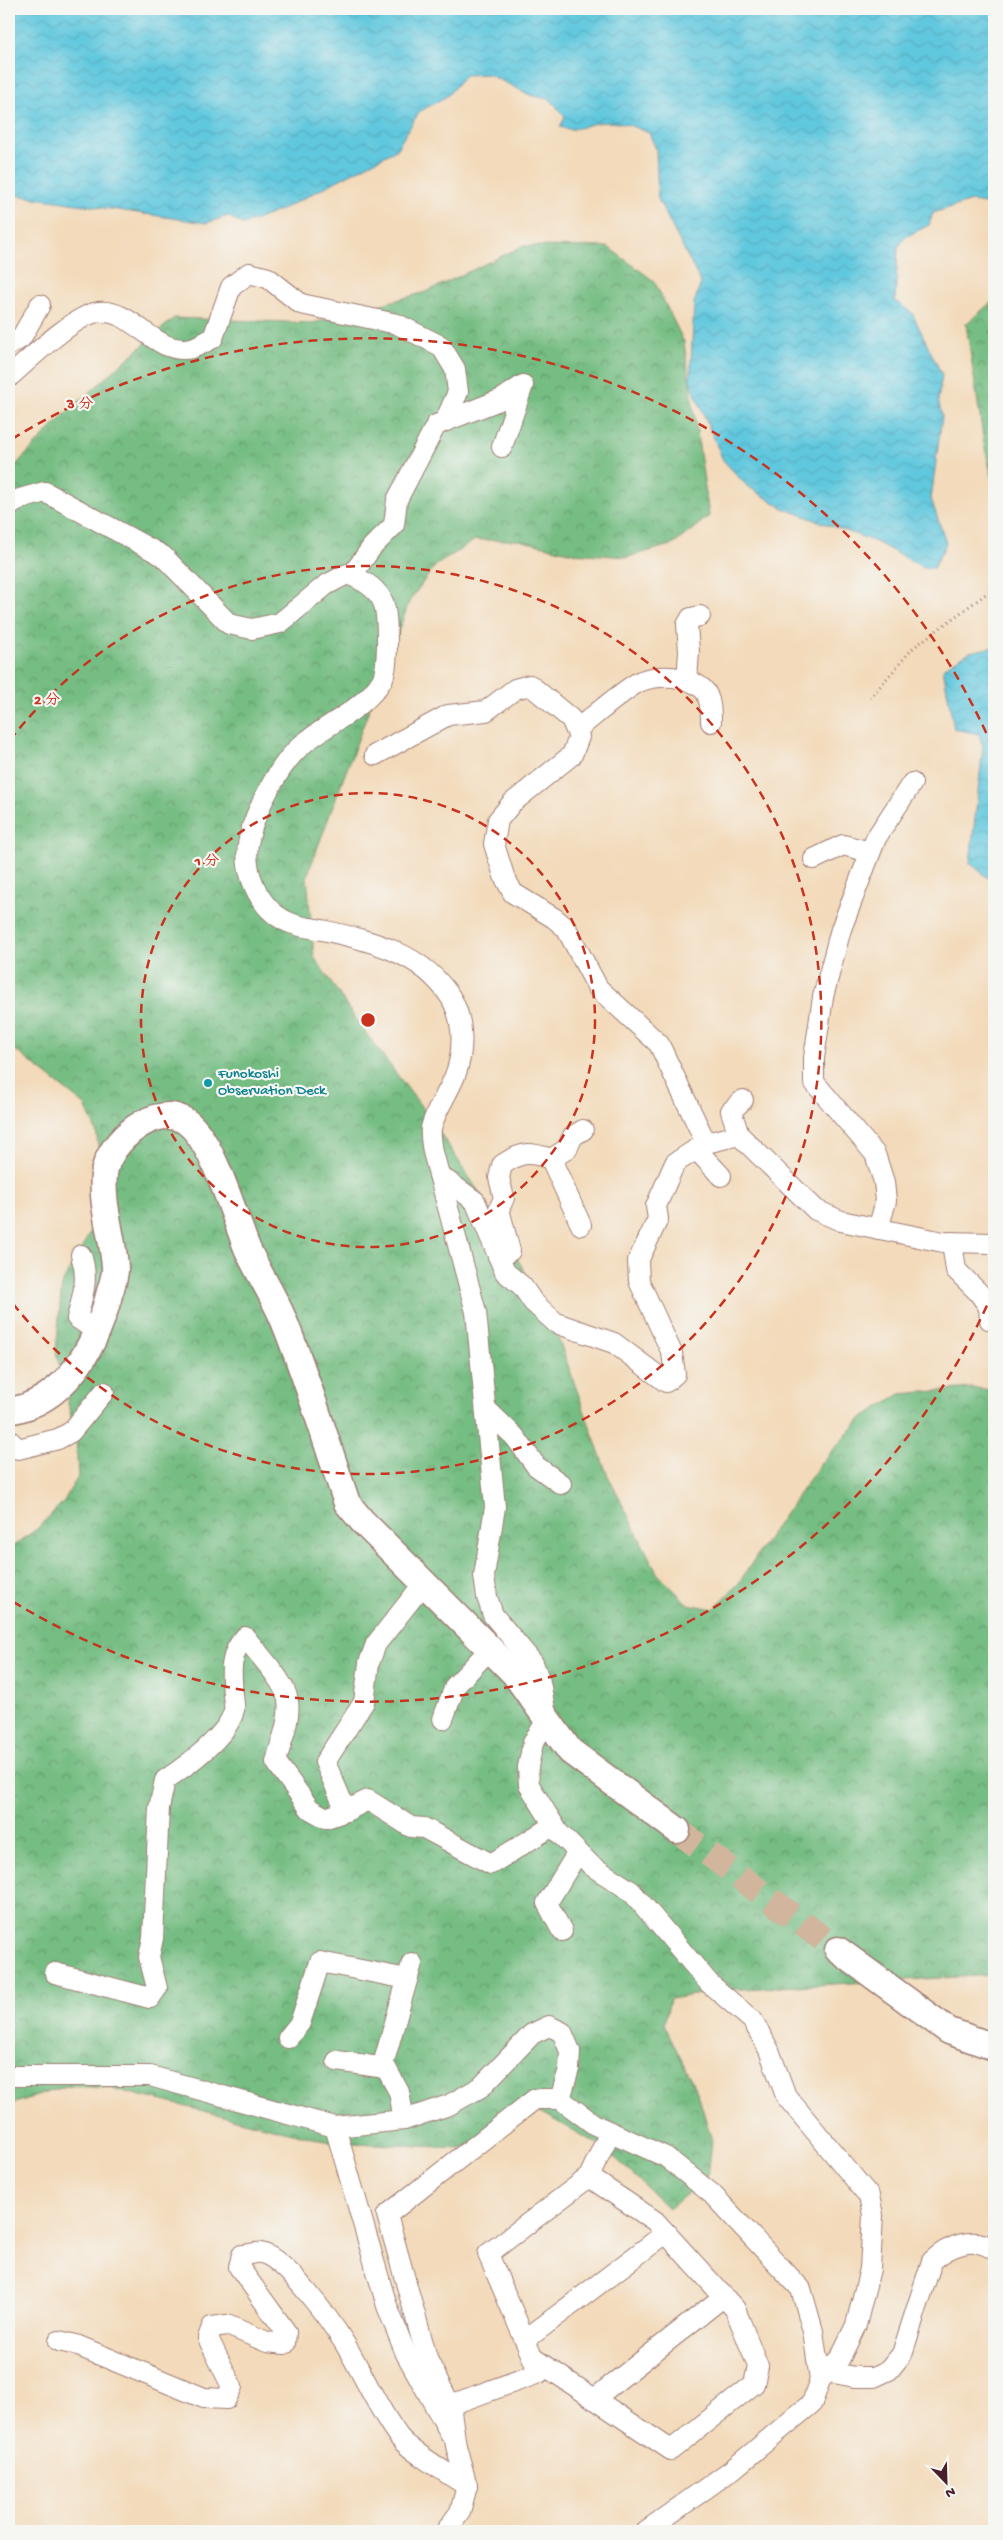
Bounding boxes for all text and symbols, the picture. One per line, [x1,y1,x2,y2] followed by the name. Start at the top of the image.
[66,396,93,414] text: 3 分
[34,692,60,710] text: 2 分
[194,853,219,871] text: 1 分
[359,1011,377,1029] centre of rings
[217,1065,327,1100] place label: Funokoshi Observation Deck
[202,1077,214,1089] marker: Funokoshi Observation Deck
[920,2458,970,2508] north arrow
[943,2482,958,2501] text: N

